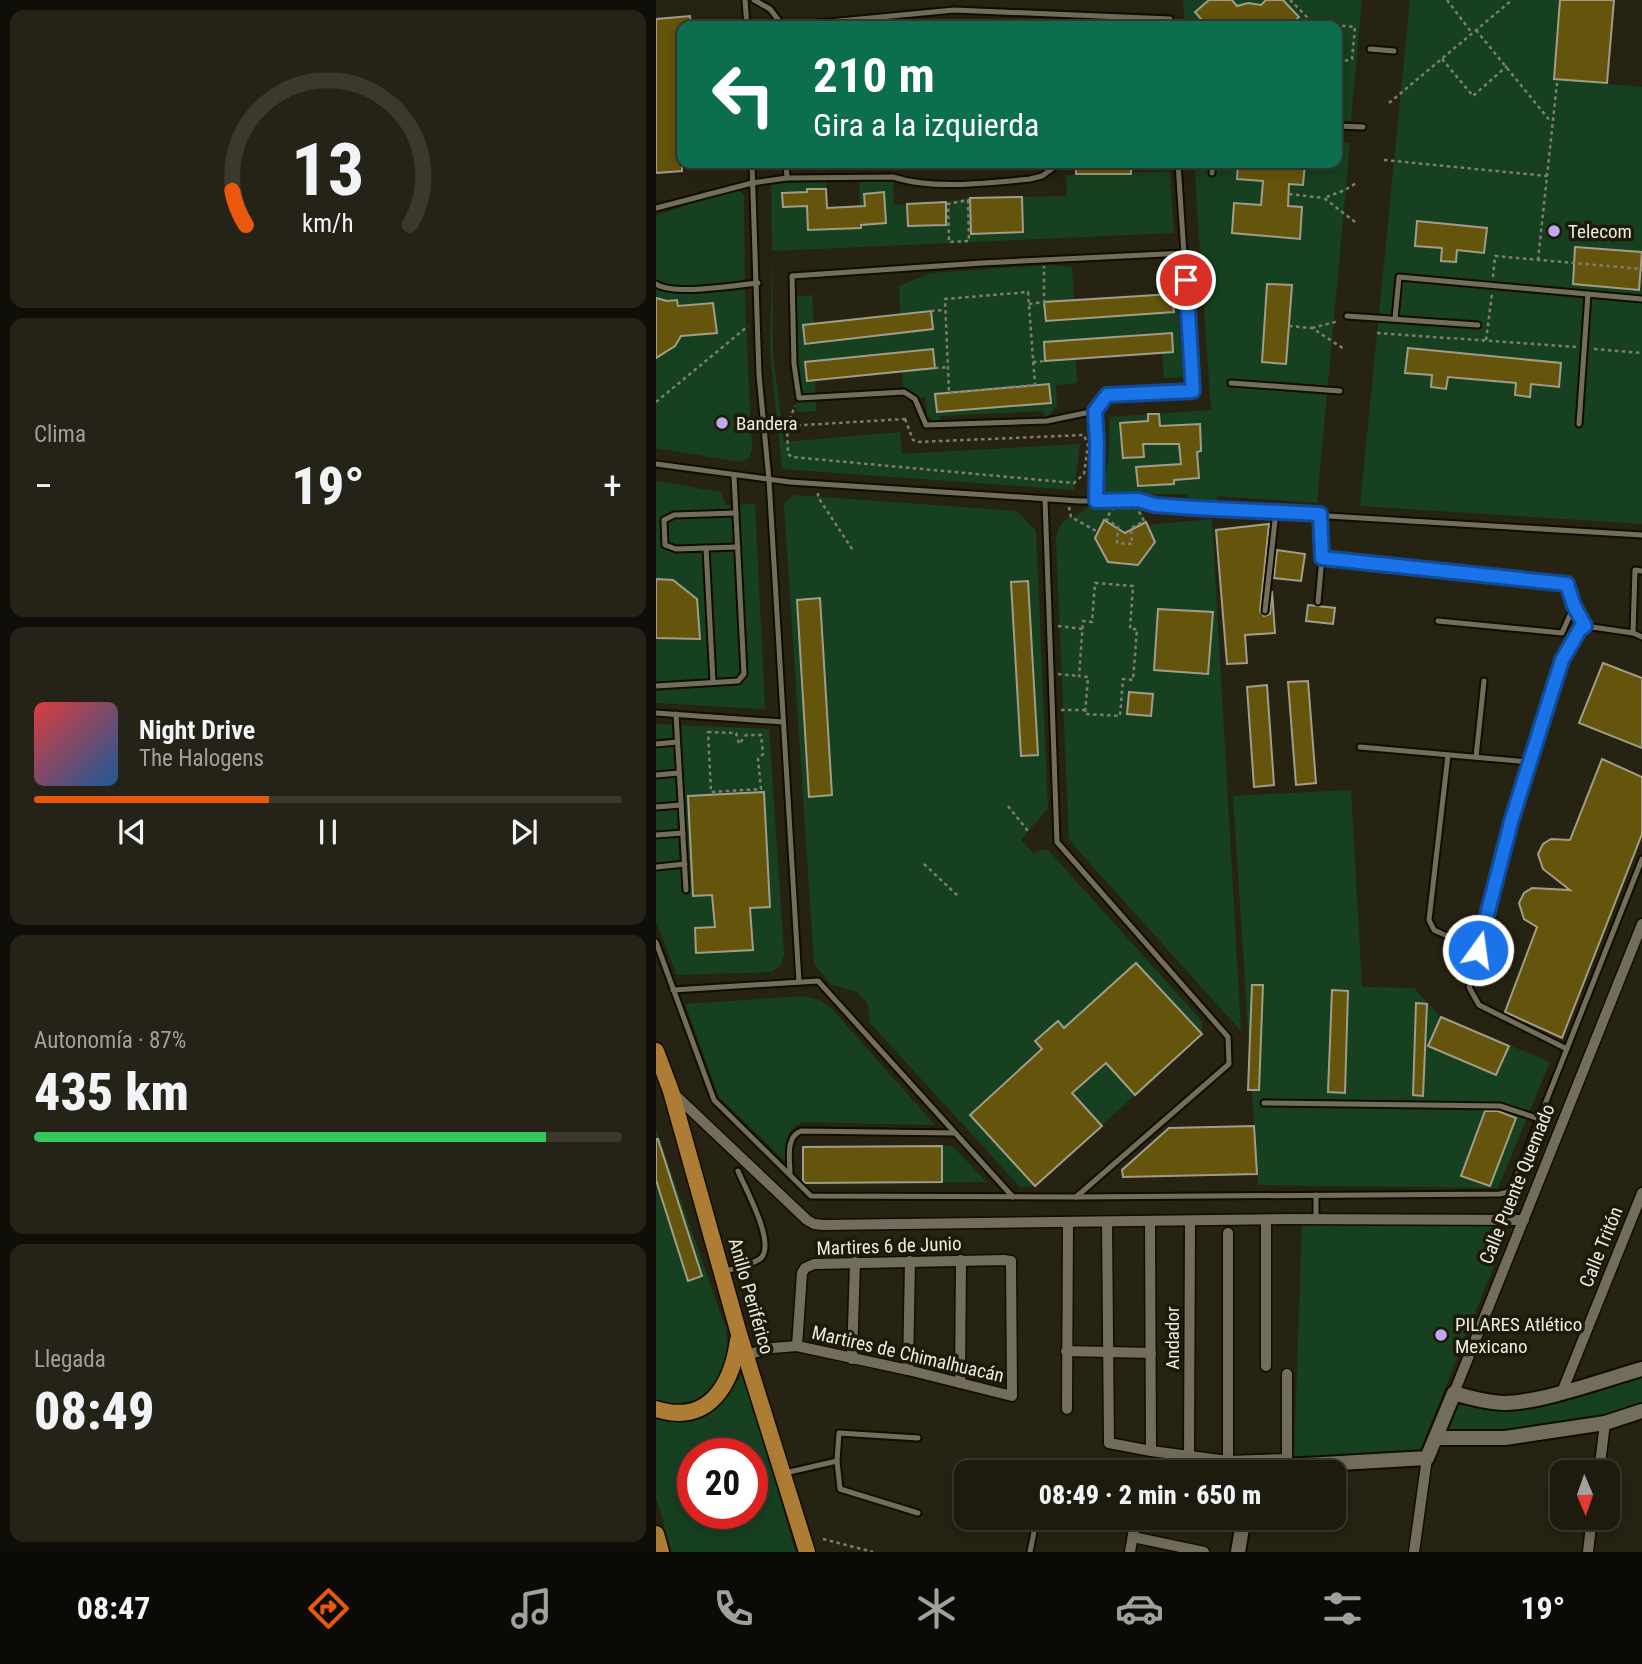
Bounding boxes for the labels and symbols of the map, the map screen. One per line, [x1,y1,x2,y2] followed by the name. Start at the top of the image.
[1568,220,1632,243] place label: Telecom
[1546,223,1562,239] marker: Telecom
[1156,250,1216,310] pin
[736,412,798,435] place label: Bandera
[714,415,730,431] marker: Bandera
[1441,913,1515,987] position arrow
[1474,1101,1560,1267] street label: Calle Puente Quemado
[1574,1203,1628,1291] street label: Calle Tritón
[816,1232,962,1260] street label: Martires 6 de Junio
[723,1235,779,1357] street label: Anillo Periférico
[1161,1306,1184,1370] street label: Andador
[1455,1313,1582,1358] place label: PILARES Atlético Mexicano
[810,1321,1006,1387] street label: Martires de Chimalhuacán
[1433,1327,1449,1343] marker: PILARES Atlético Mexicano
[677,1438,768,1529] speed limit sign: 20
[1550,1460,1620,1530] north arrow

